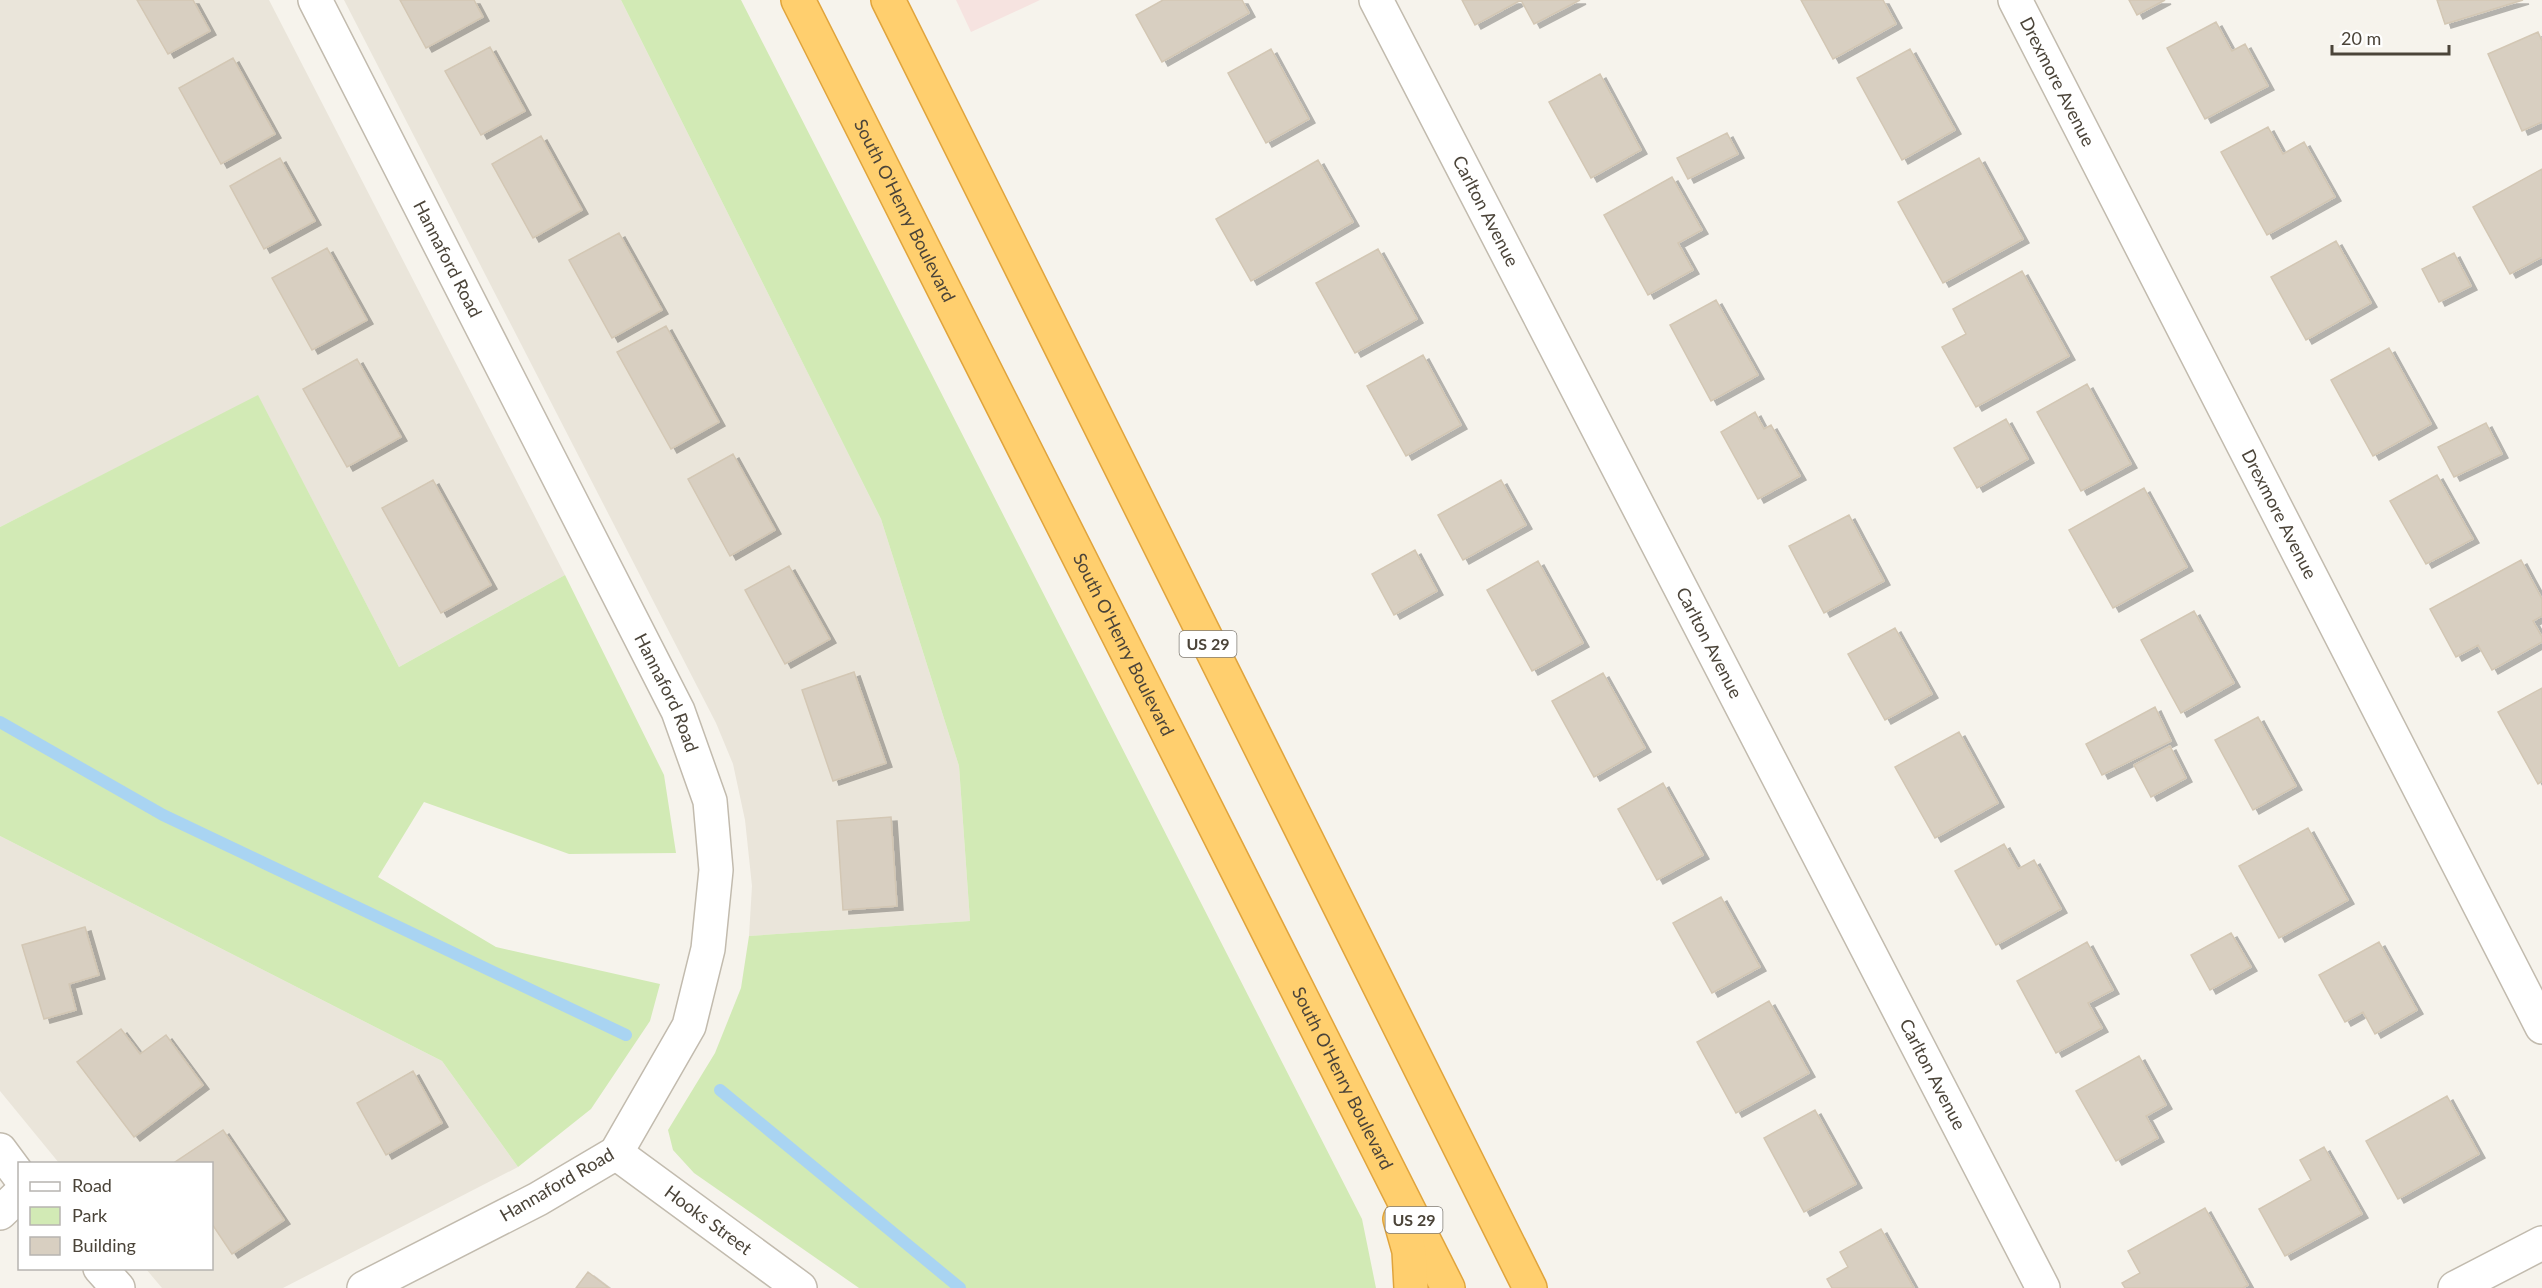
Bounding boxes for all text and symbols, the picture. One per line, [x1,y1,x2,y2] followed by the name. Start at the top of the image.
[2016,13,2100,150] street label: Drexmore Avenue
[2332,18,2449,56] scale bar
[2341,27,2381,49] text: 20 m
[850,115,961,305] street label: South O'Henry Boulevard
[1448,152,1524,270] street label: Carlton Avenue
[409,197,487,321] street label: Hannaford Road
[2237,445,2322,582] street label: Drexmore Avenue
[1069,549,1179,739] street label: South O'Henry Boulevard
[1672,583,1748,702] street label: Carlton Avenue
[630,629,704,755] street label: Hannaford Road
[1180,631,1236,657] road number: US 29
[1288,983,1398,1173] street label: South O'Henry Boulevard
[1895,1015,1971,1133] street label: Carlton Avenue
[495,1143,618,1226] street label: Hannaford Road
[18,1162,213,1270] legend
[72,1174,112,1196] text: Road
[661,1180,757,1259] street label: Hooks Street
[72,1204,108,1226] text: Park
[1386,1207,1442,1233] road number: US 29
[72,1234,136,1256] text: Building

